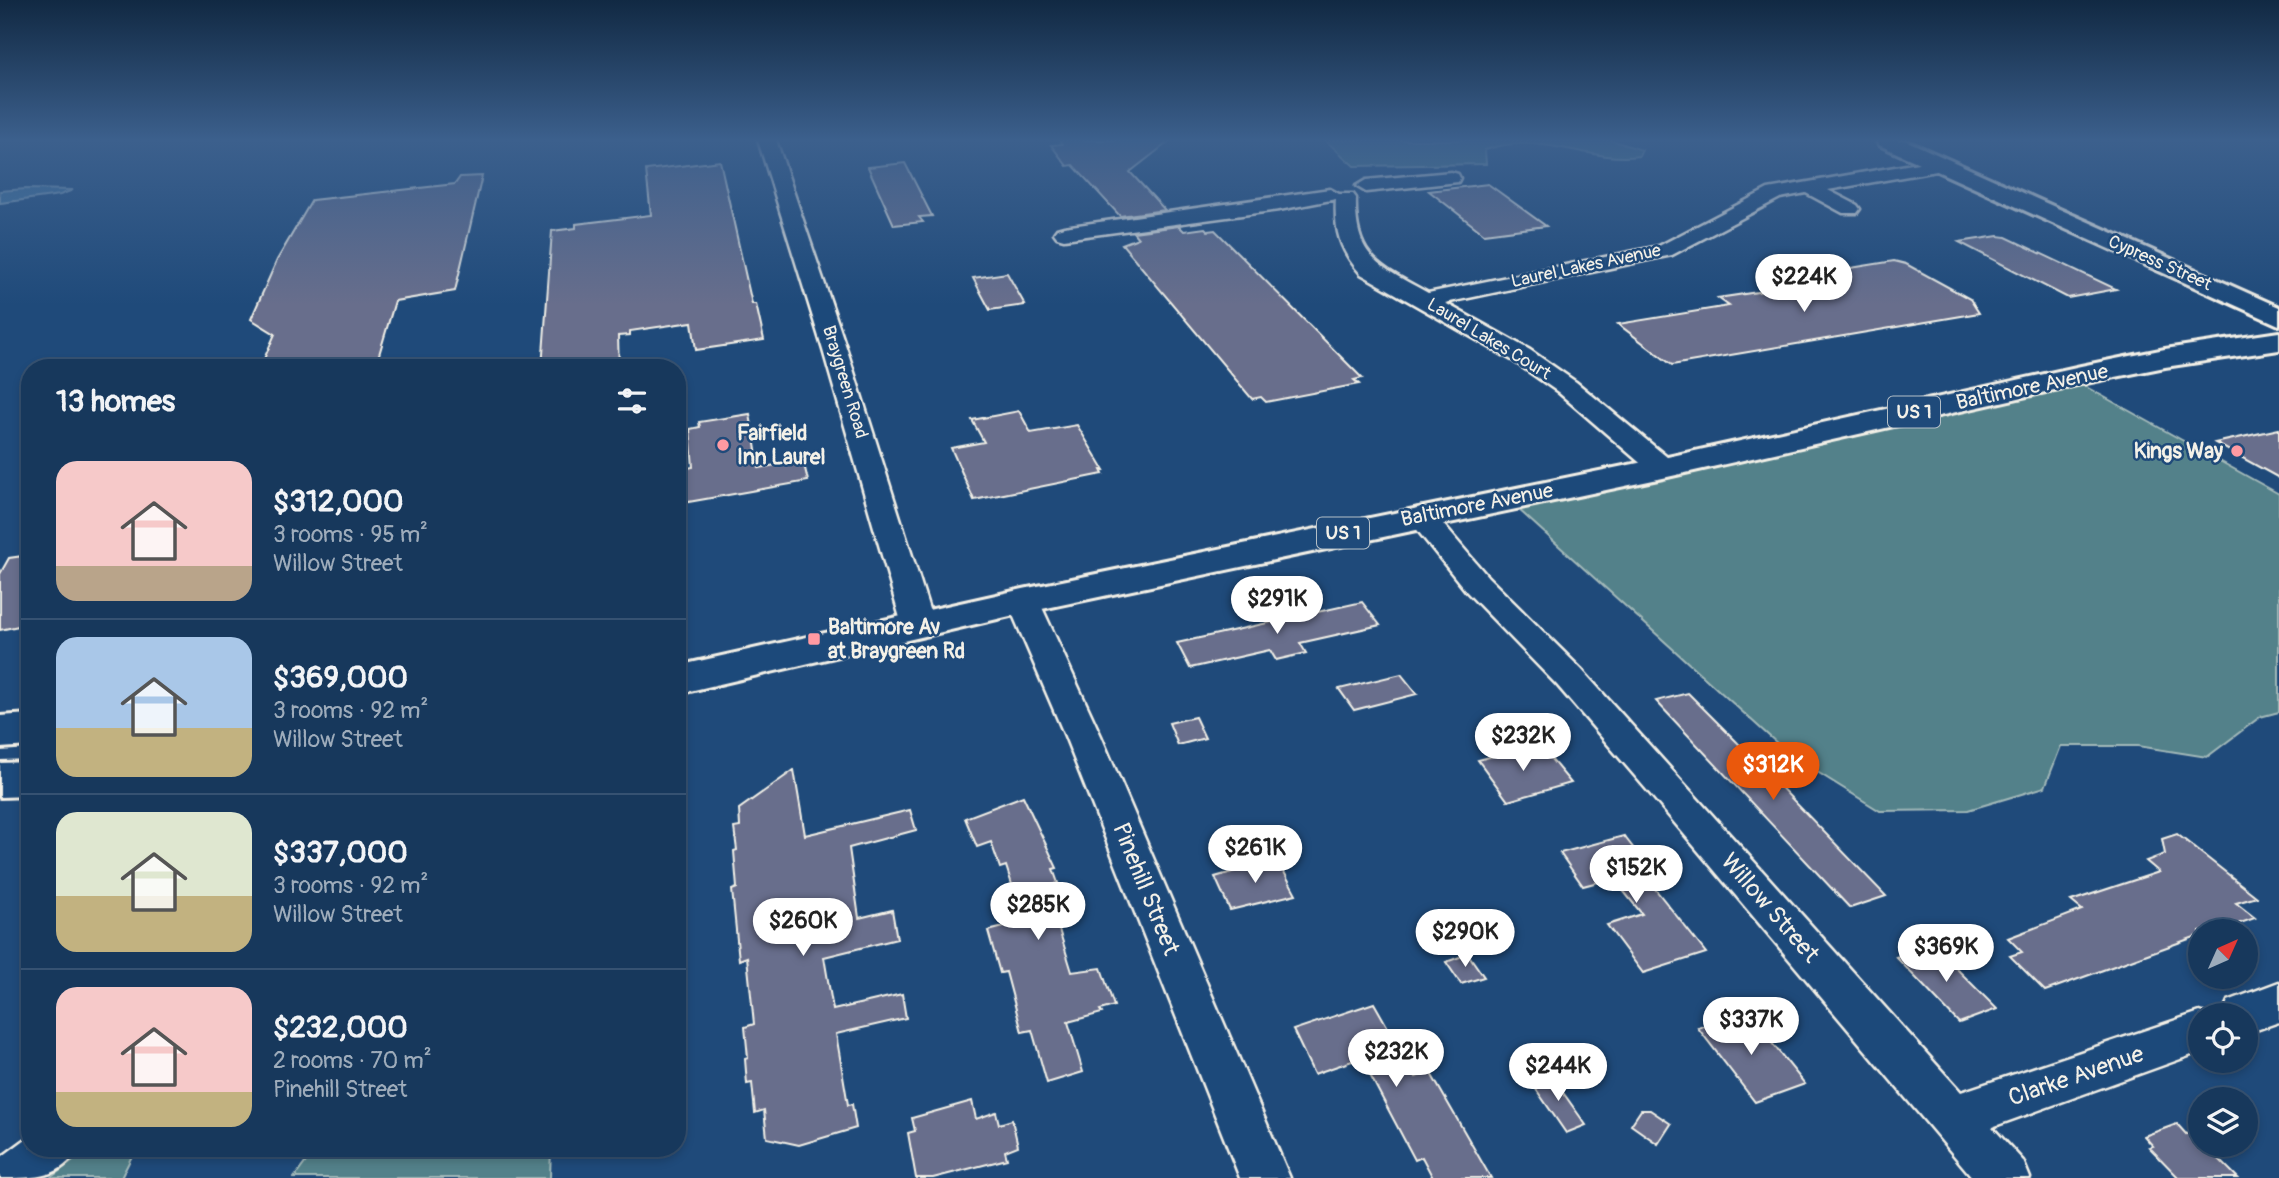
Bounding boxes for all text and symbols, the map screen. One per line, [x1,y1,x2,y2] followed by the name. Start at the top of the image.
[2105,230,2216,296] street label: Cypress Street
[1509,239,1663,293] street label: Laurel Lakes Avenue
[1755,254,1853,314] pin: $224K
[1771,262,1837,291] text: $224K
[1423,293,1556,385] street label: Laurel Lakes Court
[817,323,873,441] street label: Braygreen Road
[1953,358,2111,416] street label: Baltimore Avenue
[613,382,651,420] icon: filters
[56,383,175,420] text: 13 homes
[1888,396,1940,428] road number: US 1
[737,420,825,471] place label: Fairfield Inn Laurel
[715,437,731,453] marker: Fairfield Inn Laurel
[2134,438,2223,465] place label: Kings Way
[2229,443,2245,459] marker: Kings Way
[1398,477,1556,533] street label: Baltimore Avenue
[273,483,404,520] text: $312,000
[112,489,196,573] icon: home
[1317,518,1369,548] road number: US 1
[273,520,428,549] text: 3 rooms · 95 m²
[273,549,403,578] text: Willow Street
[1228,576,1326,636] pin: $291K
[1247,584,1307,613] text: $291K
[828,614,965,665] place label: Baltimore Av at Braygreen Rd
[806,631,822,647] marker: Baltimore Av at Braygreen Rd
[273,659,408,696] text: $369,000
[112,665,196,749] icon: home
[273,696,428,725] text: 3 rooms · 92 m²
[1474,714,1572,773] pin: $232K
[1491,721,1555,750] text: $232K
[273,725,403,754] text: Willow Street
[1724,742,1822,802] pin: $312K
[1742,750,1804,779] text: $312K
[1106,819,1186,960] street label: Pinehill Street
[1206,826,1304,885] pin: $261K
[1224,833,1286,862] text: $261K
[273,834,408,871] text: $337,000
[112,840,196,924] icon: home
[1587,846,1685,905] pin: $152K
[1715,847,1826,969] street label: Willow Street
[1606,853,1666,882] text: $152K
[273,871,428,900] text: 3 rooms · 92 m²
[989,883,1087,942] pin: $285K
[1006,890,1070,919] text: $285K
[754,898,852,958] pin: $260K
[273,900,403,929] text: Willow Street
[769,906,837,935] text: $260K
[1416,909,1514,969] pin: $290K
[1432,917,1498,946] text: $290K
[2188,919,2258,989] north arrow
[2188,919,2258,1157] map controls
[1897,925,1995,984] pin: $369K
[1914,932,1978,961] text: $369K
[1702,998,1800,1057] pin: $337K
[2188,1003,2258,1073] button: locate
[1719,1005,1783,1034] text: $337K
[273,1009,408,1046] text: $232,000
[112,1015,196,1099] icon: home
[1347,1030,1445,1089] pin: $232K
[1364,1037,1428,1066] text: $232K
[2005,1039,2148,1113] street label: Clarke Avenue
[1509,1044,1607,1103] pin: $244K
[273,1046,432,1075] text: 2 rooms · 70 m²
[1525,1051,1591,1080] text: $244K
[273,1075,407,1104] text: Pinehill Street
[2188,1087,2258,1157] button: layers

